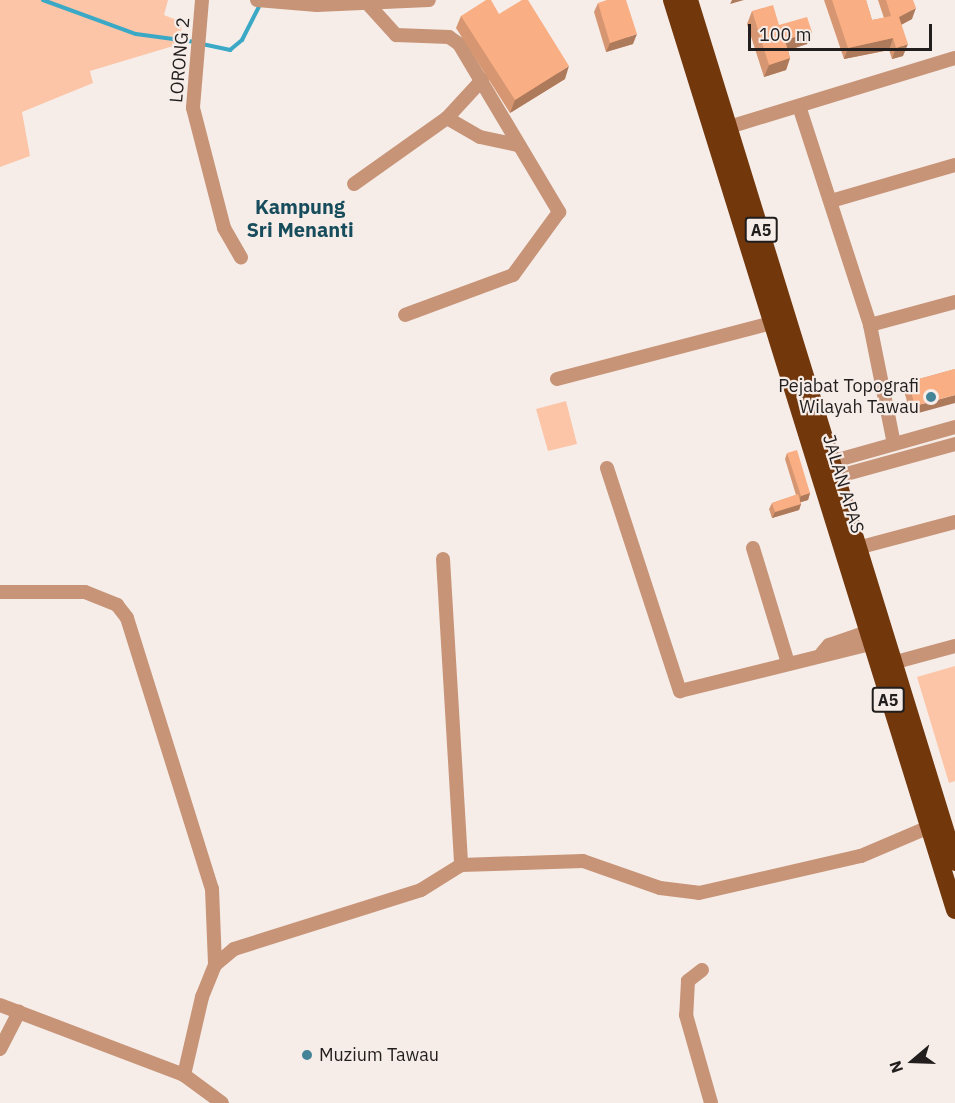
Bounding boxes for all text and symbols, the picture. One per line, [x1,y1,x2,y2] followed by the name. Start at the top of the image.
[751,12,936,50] scale bar
[166,16,194,104] street label: LORONG 2
[759,23,811,46] text: 100 m
[246,194,354,241] district label: Kampung Sri Menanti
[744,217,777,243] road number: A5
[778,376,919,418] place label: Pejabat Topografi Wilayah Tawau
[924,390,938,404] marker: Pejabat Topografi Wilayah Tawau
[818,432,868,536] street label: JALAN APAS
[872,687,904,713] road number: A5
[883,1031,943,1091] north arrow
[319,1044,439,1066] place label: Muzium Tawau
[300,1048,314,1062] marker: Muzium Tawau
[885,1058,907,1076] text: N

